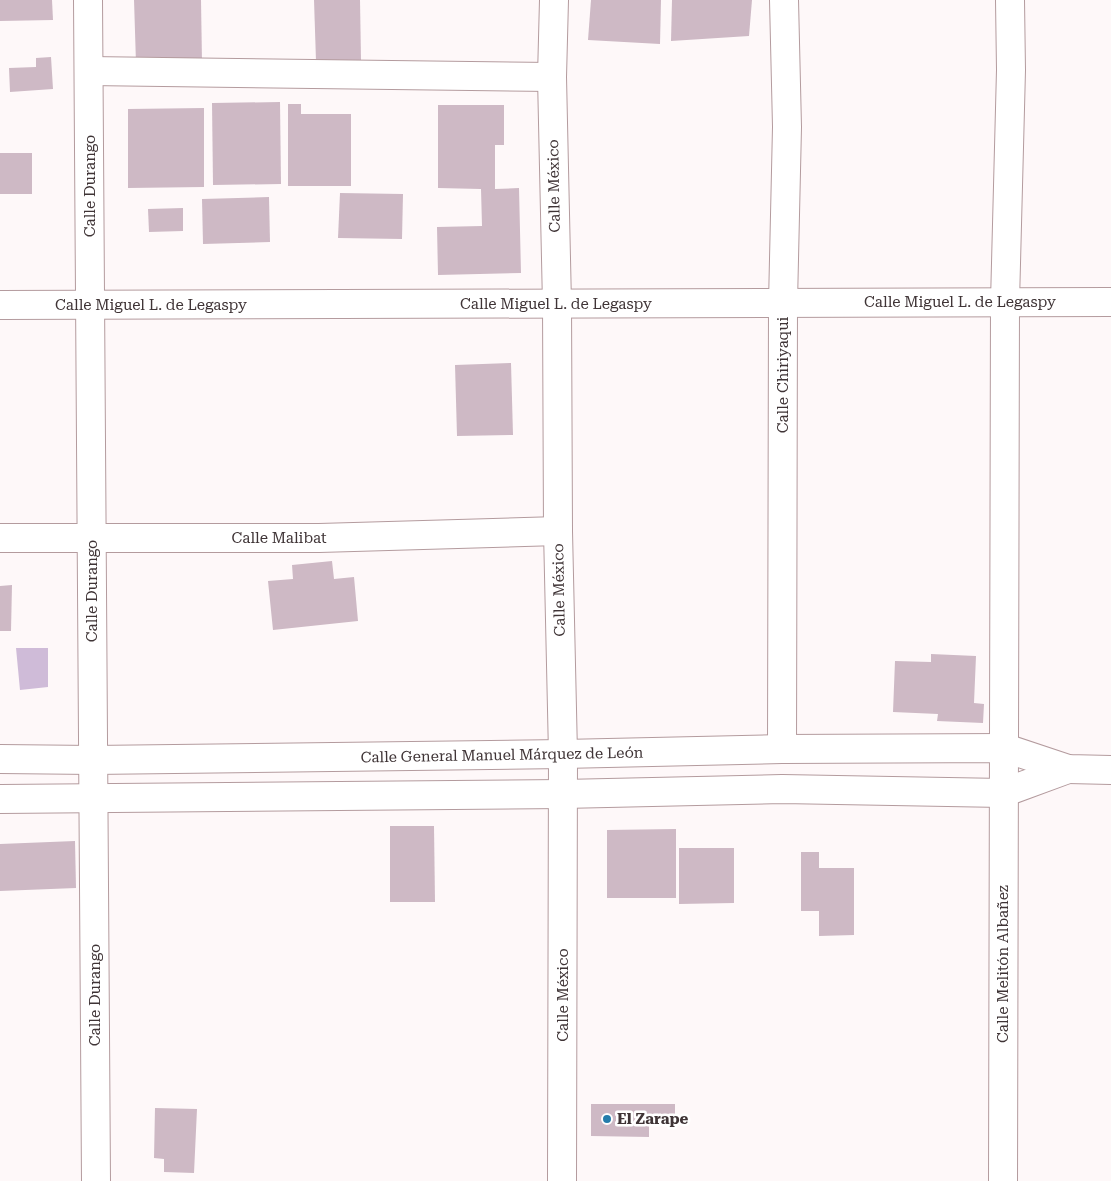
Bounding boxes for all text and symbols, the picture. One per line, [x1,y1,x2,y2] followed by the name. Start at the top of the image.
[81,135,99,237] street label: Calle Durango
[544,139,564,233] street label: Calle México
[864,293,1056,311] street label: Calle Miguel L. de Legaspy
[460,295,652,313] street label: Calle Miguel L. de Legaspy
[55,296,247,314] street label: Calle Miguel L. de Legaspy
[774,316,792,433] street label: Calle Chiriyaqui
[232,529,327,547] street label: Calle Malibat
[83,540,101,642] street label: Calle Durango
[549,543,569,637] street label: Calle México
[360,744,644,766] street label: Calle General Manuel Márquez de León
[994,885,1012,1043] street label: Calle Melitón Albañez
[86,944,104,1046] street label: Calle Durango
[554,948,572,1042] street label: Calle México
[617,1110,689,1128] place label: El Zarape
[601,1113,613,1125] marker: El Zarape

